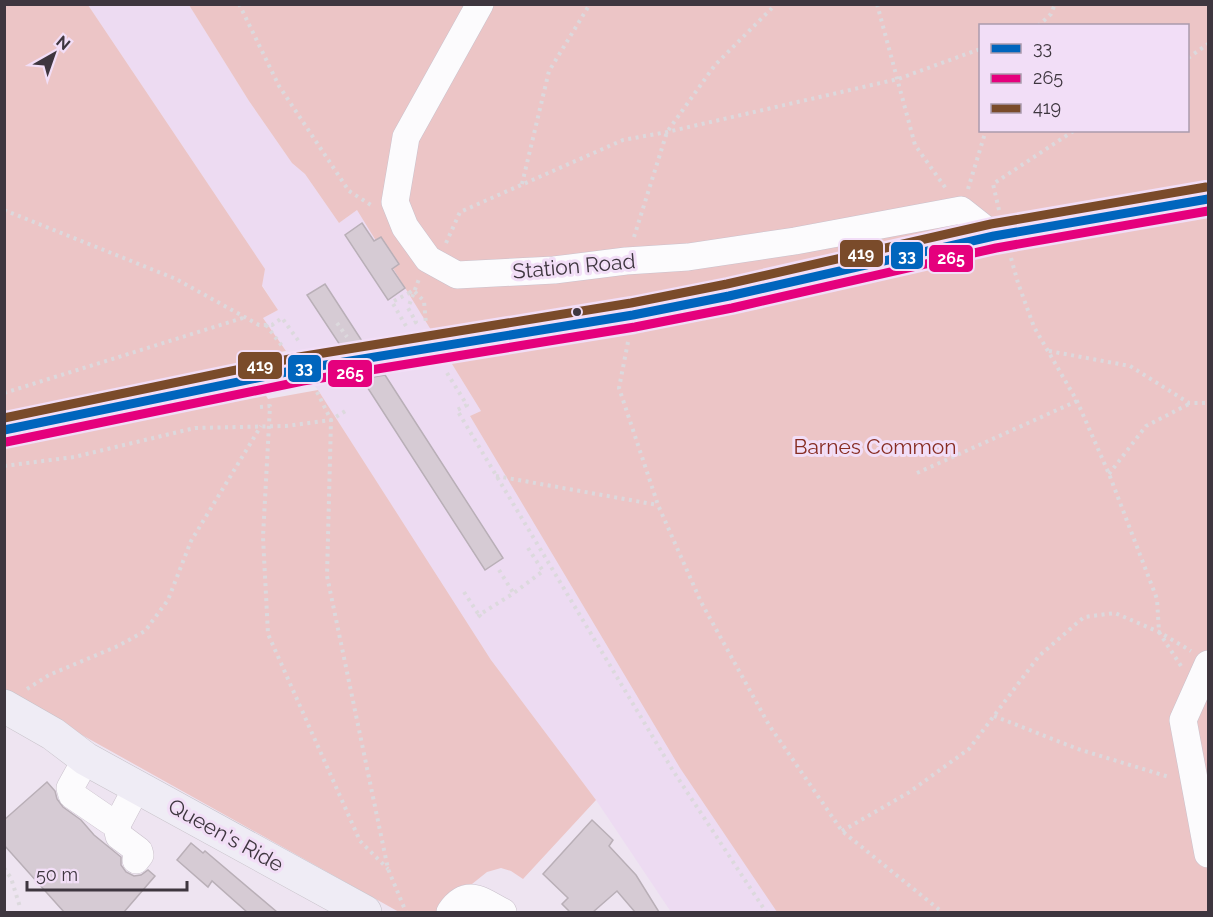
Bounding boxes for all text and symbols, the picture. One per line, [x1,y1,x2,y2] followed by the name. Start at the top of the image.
[24,24,84,84] north arrow
[979,24,1189,132] legend
[53,32,74,54] text: N
[1033,37,1052,58] text: 33
[1033,67,1063,88] text: 265
[1033,97,1061,118] text: 419
[839,239,884,268] line badge: 419
[890,241,924,270] line badge: 33
[848,244,874,263] text: 419
[928,244,974,273] line badge: 265
[898,247,916,266] text: 33
[512,248,636,284] street label: Station Road
[937,249,965,268] text: 265
[571,306,583,318] unlabelled marker
[237,351,283,380] line badge: 419
[287,354,322,383] line badge: 33
[247,356,273,375] text: 419
[295,359,313,378] text: 33
[327,359,373,388] line badge: 265
[336,364,364,383] text: 265
[793,434,957,459] park label: Barnes Common
[164,793,288,877] street label: Queen's Ride
[27,854,188,892] scale bar
[36,864,78,885] text: 50 m

